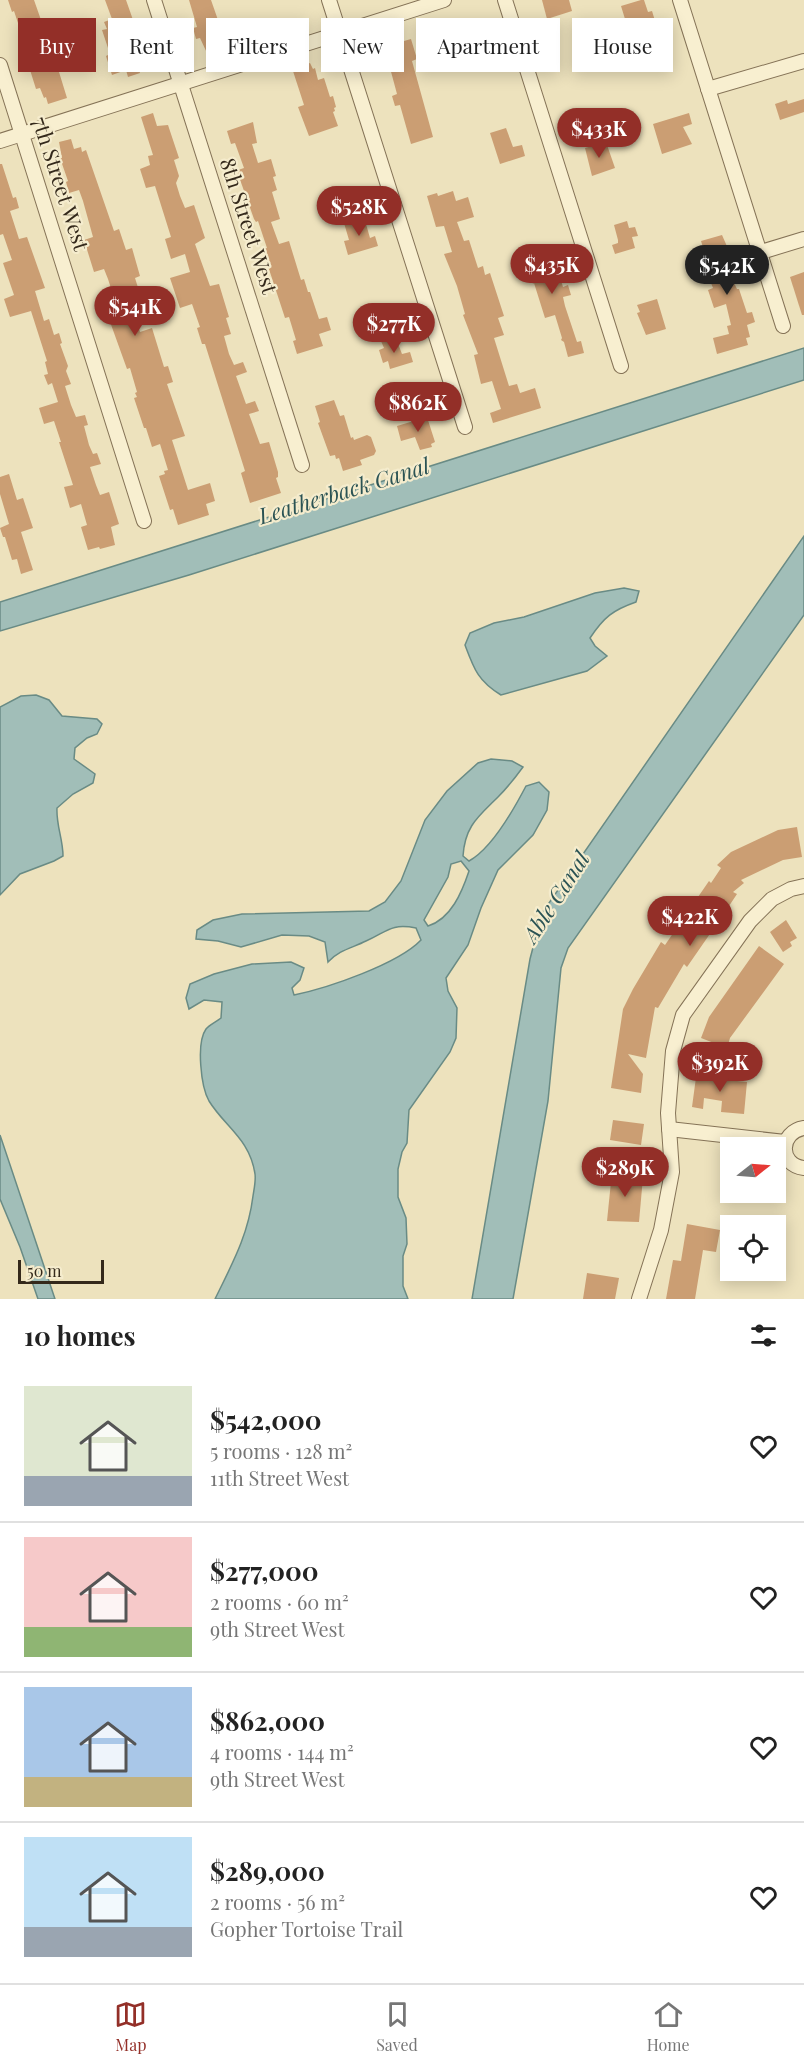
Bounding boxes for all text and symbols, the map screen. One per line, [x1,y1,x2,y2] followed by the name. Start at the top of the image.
[18,18,96,72] chip: Buy
[108,18,194,72] chip: Rent
[206,18,309,72] chip: Filters
[321,18,404,72] chip: New
[416,18,560,72] chip: Apartment
[572,18,673,72] chip: House
[557,108,641,159] pin: $433K
[27,113,97,254] street label: 7th Street West
[571,114,627,141] text: $433K
[215,154,285,298] street label: 8th Street West
[317,186,401,237] pin: $528K
[331,192,387,219] text: $528K
[510,244,594,295] pin: $435K
[685,245,769,296] pin: $542K
[525,250,579,277] text: $435K
[699,251,755,278] text: $542K
[93,286,177,337] pin: $541K
[108,292,162,319] text: $541K
[352,303,436,354] pin: $277K
[367,309,421,336] text: $277K
[376,382,460,433] pin: $862K
[389,388,447,415] text: $862K
[254,449,434,531] water label: Leatherback Canal
[514,844,596,949] water label: Able Canal
[648,896,732,947] pin: $422K
[661,902,719,929] text: $422K
[678,1042,762,1093] pin: $392K
[692,1048,748,1075] text: $392K
[720,1137,786,1203] north arrow
[720,1137,786,1281] map controls
[583,1147,667,1198] pin: $289K
[596,1153,654,1180] text: $289K
[720,1215,786,1281] button: locate
[18,1257,104,1284] scale bar
[27,1260,61,1281] text: 50 m
[24,1318,136,1353] text: 10 homes
[747,1319,780,1352] icon: filters
[210,1402,322,1437] text: $542,000
[72,1410,144,1482] icon: home
[747,1430,780,1463] icon: heart
[210,1437,352,1464] text: 5 rooms · 128 m²
[210,1464,349,1491] text: 11th Street West
[210,1553,319,1588] text: $277,000
[72,1561,144,1633] icon: home
[747,1581,780,1614] icon: heart
[210,1588,349,1615] text: 2 rooms · 60 m²
[210,1615,345,1642] text: 9th Street West
[210,1703,325,1738] text: $862,000
[72,1711,144,1783] icon: home
[747,1731,780,1764] icon: heart
[210,1738,354,1765] text: 4 rooms · 144 m²
[210,1765,345,1792] text: 9th Street West
[210,1853,325,1888] text: $289,000
[72,1861,144,1933] icon: home
[747,1881,780,1914] icon: heart
[210,1888,345,1915] text: 2 rooms · 56 m²
[210,1915,403,1942] text: Gopher Tortoise Trail
[114,1998,147,2055] tab: Map
[376,1998,418,2055] tab: Saved
[647,1998,690,2055] tab: Home

